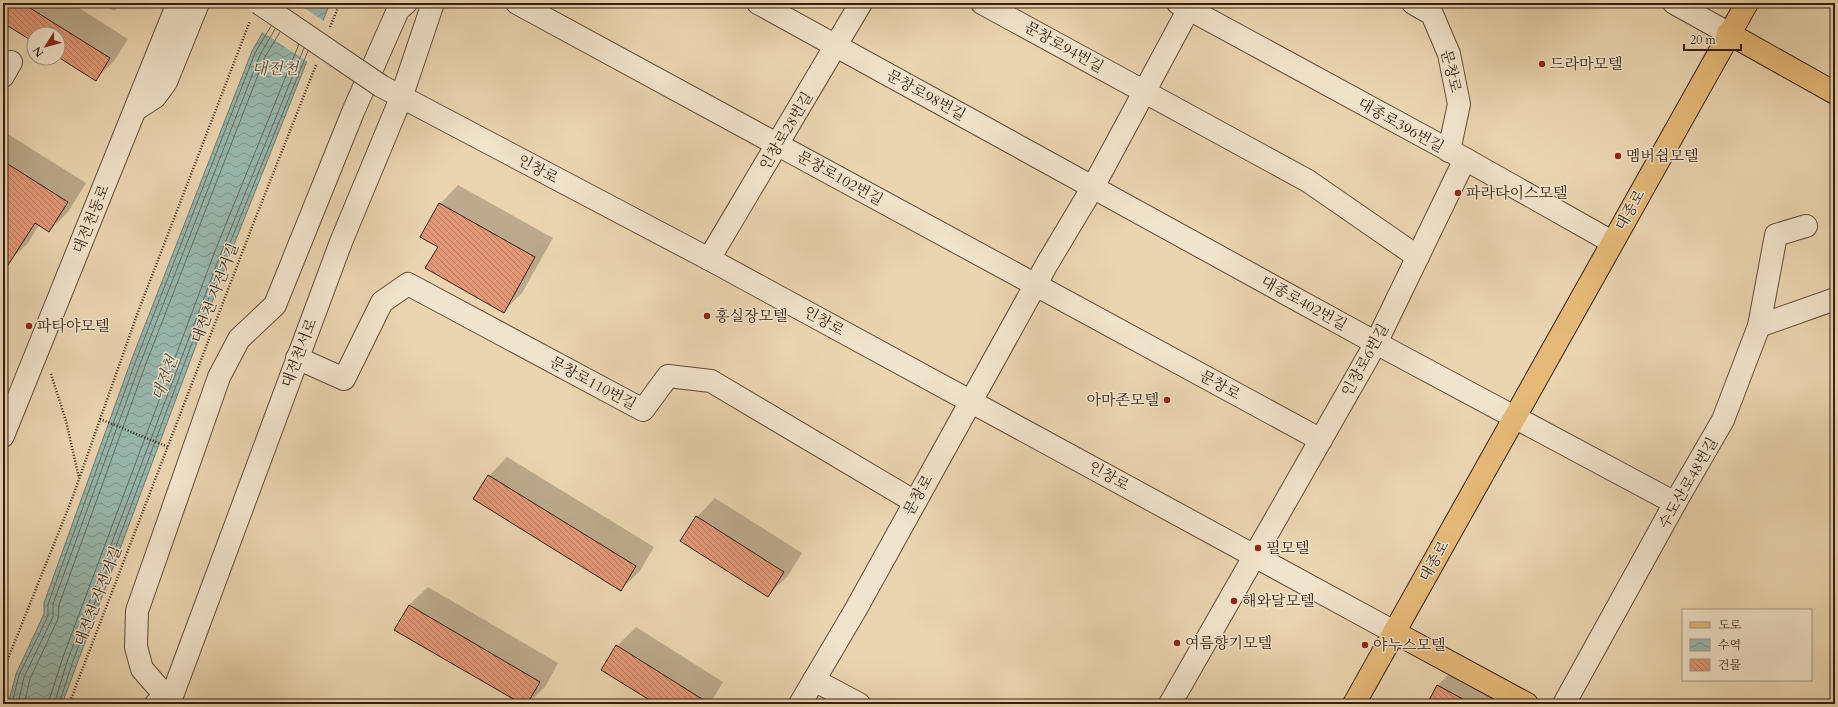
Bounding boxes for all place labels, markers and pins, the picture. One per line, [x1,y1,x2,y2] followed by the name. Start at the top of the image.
[1550,54,1622,74] place label: 드라마모텔
[1537,59,1547,69] marker: 드라마모텔
[1626,146,1698,166] place label: 멤버쉽모텔
[1613,151,1623,161] marker: 멤버쉽모텔
[1466,183,1567,203] place label: 파라다이스모텔
[1453,188,1463,198] marker: 파라다이스모텔
[715,306,787,326] place label: 홍실장모텔
[702,311,712,321] marker: 홍실장모텔
[37,316,109,336] place label: 파타야모텔
[24,321,34,331] marker: 파타야모텔
[1087,390,1159,410] place label: 아마존모텔
[1162,395,1172,405] marker: 아마존모텔
[1266,538,1309,558] place label: 필모텔
[1253,543,1263,553] marker: 필모텔
[1242,591,1314,611] place label: 해와달모텔
[1229,596,1239,606] marker: 해와달모텔
[1185,633,1272,653] place label: 여름향기모텔
[1373,635,1445,655] place label: 야누스모텔
[1172,638,1182,648] marker: 여름향기모텔
[1360,640,1370,650] marker: 야누스모텔

